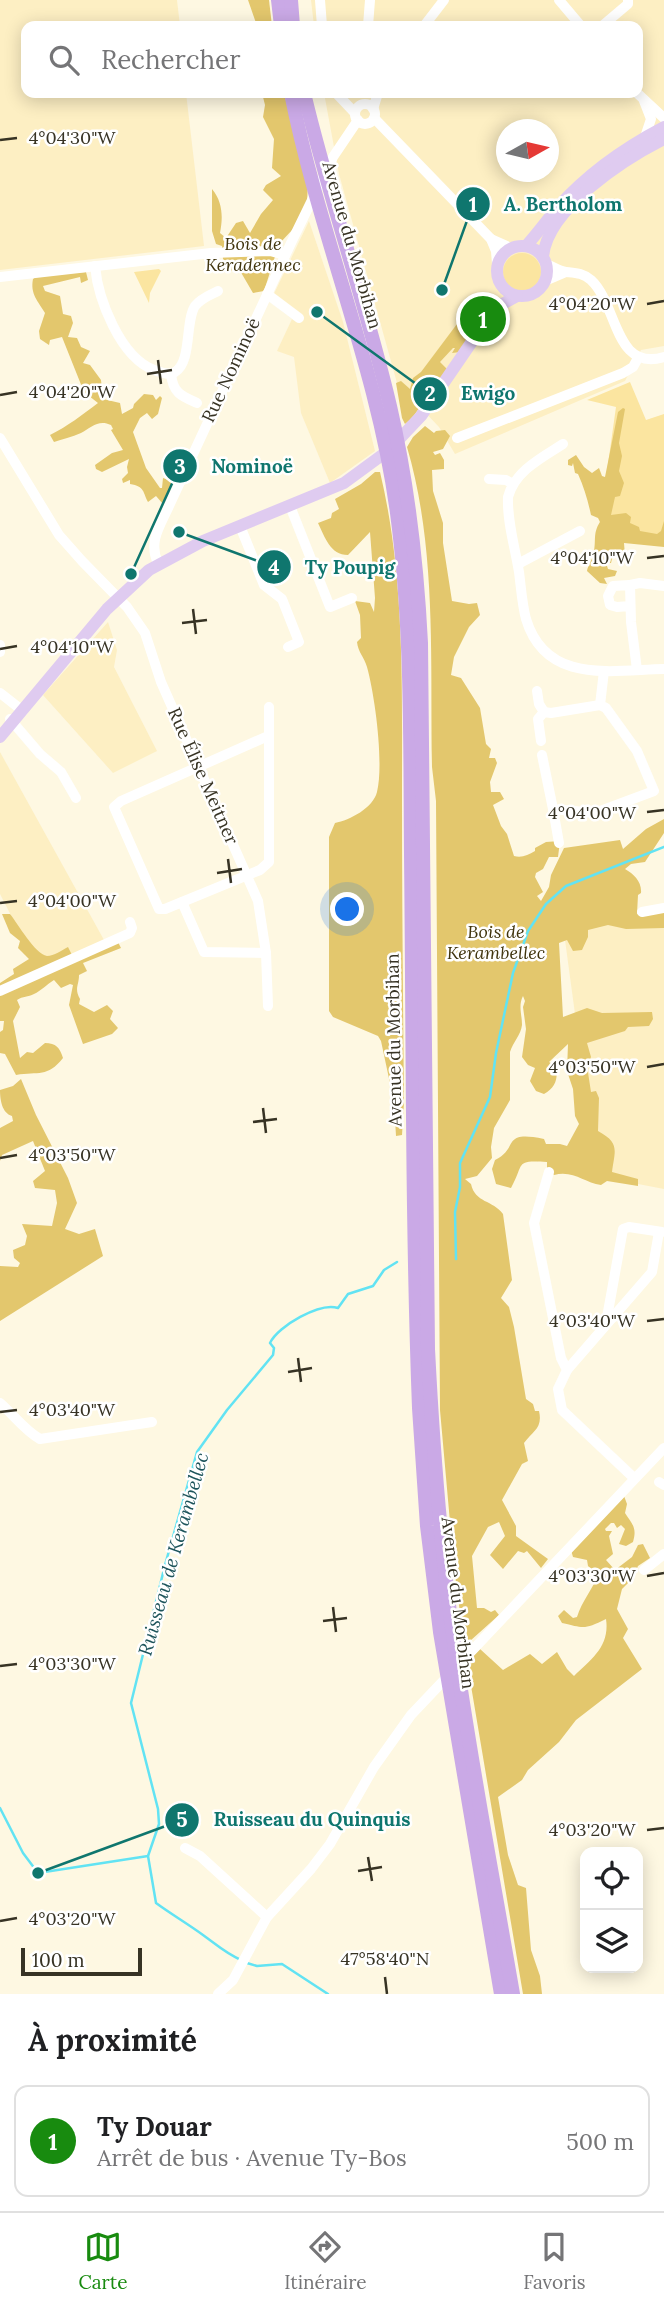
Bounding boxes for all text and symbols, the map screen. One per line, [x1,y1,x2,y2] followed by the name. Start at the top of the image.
[21,21,643,98] search box
[45,41,83,79] icon: search
[101,43,240,76] text: Rechercher
[496,119,559,182] north arrow
[29,126,116,149] text: 4°04'30"W
[317,157,387,331] street label: Avenue du Morbihan
[455,184,637,224] callout: A. Bertholom
[469,191,477,218] text: 1
[504,192,623,216] text: A. Bertholom
[205,232,301,276] park label: Bois de Keradennec
[549,292,636,315] text: 4°04'20"W
[460,293,506,345] pin: 1
[196,314,265,426] street label: Rue Nominoë
[412,374,530,414] callout: Ewigo
[29,380,116,403] text: 4°04'20"W
[424,380,436,407] text: 2
[461,381,515,405] text: Ewigo
[162,446,307,486] callout: Nominoë
[174,453,186,480] text: 3
[211,454,293,478] text: Nominoë
[550,546,635,569] text: 4°04'10"W
[256,547,409,587] callout: Ty Poupig
[268,554,280,581] text: 4
[305,555,397,579] text: Ty Poupig
[30,635,115,658] text: 4°04'10"W
[163,704,244,848] street label: Rue Élise Meitner
[548,801,637,824] text: 4°04'00"W
[28,889,117,912] text: 4°04'00"W
[330,892,364,926] your location
[447,920,545,964] park label: Bois de Kerambellec
[380,953,407,1128] street label: Avenue du Morbihan
[549,1055,637,1078] text: 4°03'50"W
[29,1143,117,1166] text: 4°03'50"W
[549,1309,636,1332] text: 4°03'40"W
[29,1398,116,1421] text: 4°03'40"W
[133,1450,213,1658] water label: Ruisseau de Kerambellec
[436,1515,480,1690] street label: Avenue du Morbihan
[548,1564,637,1587] text: 4°03'30"W
[28,1652,117,1675] text: 4°03'30"W
[165,1800,425,1840] callout: Ruisseau du Quinquis
[176,1806,188,1833] text: 5
[213,1807,411,1831] text: Ruisseau du Quinquis
[549,1818,636,1841] text: 4°03'20"W
[580,1847,643,1973] map controls
[580,1847,643,1910] button: locate
[29,1907,116,1930] text: 4°03'20"W
[580,1910,643,1973] button: layers
[21,1945,142,1977] scale bar
[340,1947,430,1970] text: 47°58'40"N
[32,1948,85,1972] text: 100 m
[28,2021,197,2059] text: À proximité
[97,2110,212,2143] text: Ty Douar
[48,2127,58,2156] text: 1
[566,2127,634,2156] text: 500 m
[97,2143,407,2172] text: Arrêt de bus · Avenue Ty-Bos
[78,2228,128,2294] tab: Carte
[284,2228,367,2294] tab: Itinéraire
[523,2228,586,2294] tab: Favoris

